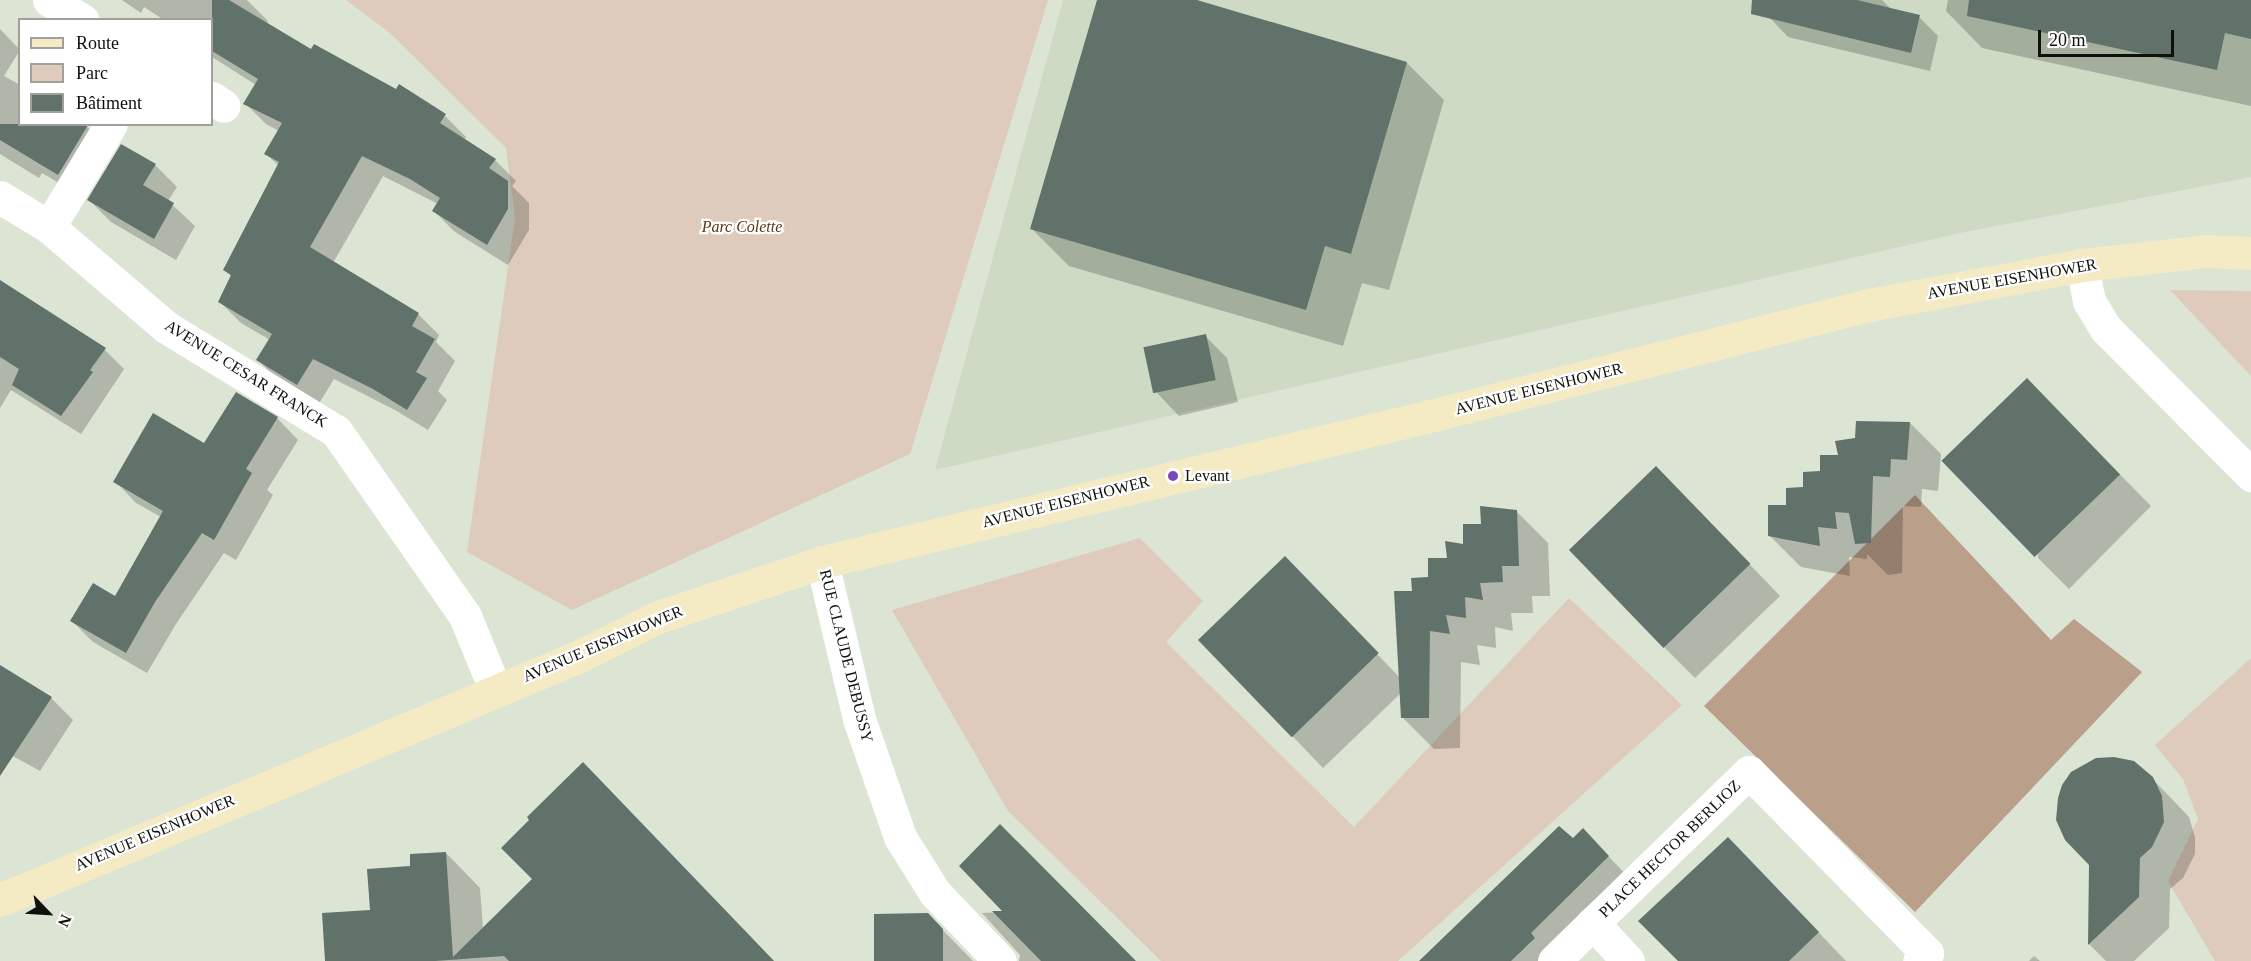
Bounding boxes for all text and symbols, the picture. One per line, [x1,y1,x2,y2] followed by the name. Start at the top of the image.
[18,18,213,126] legend
[2041,18,2178,56] scale bar
[2049,30,2086,50] text: 20 m
[76,33,119,53] text: Route
[76,63,108,83] text: Parc
[76,93,142,113] text: Bâtiment
[702,217,782,237] park label: Parc Colette
[1926,255,2098,303] street label: AVENUE EISENHOWER
[161,316,331,432] street label: AVENUE CESAR FRANCK
[1453,359,1625,419] street label: AVENUE EISENHOWER
[1185,466,1229,486] place label: Levant
[1166,469,1180,483] marker: Levant
[980,472,1152,532] street label: AVENUE EISENHOWER
[815,567,877,745] street label: RUE CLAUDE DEBUSSY
[520,602,686,686] street label: AVENUE EISENHOWER
[1595,776,1745,922] street label: PLACE HECTOR BERLIOZ
[72,791,238,875] street label: AVENUE EISENHOWER
[18,883,78,943] north arrow
[55,912,75,930] text: N

